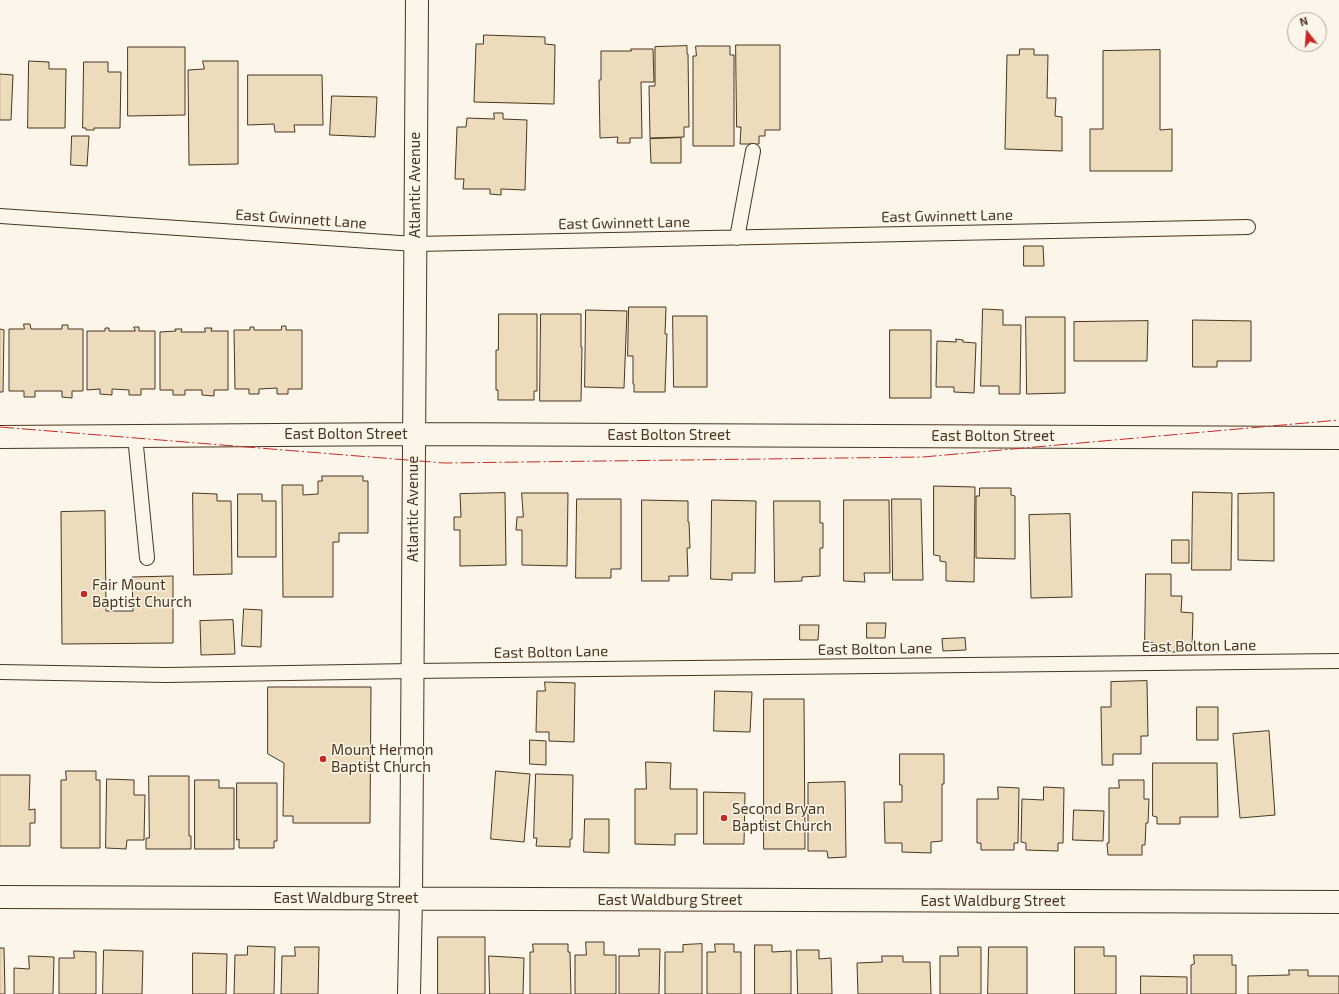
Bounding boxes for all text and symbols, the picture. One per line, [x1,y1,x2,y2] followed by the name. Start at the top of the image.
[1287,12,1327,52] north arrow
[1298,14,1309,28] text: N
[406,132,424,238] street label: Atlantic Avenue
[235,205,367,233] street label: East Gwinnett Lane
[881,206,1013,226] street label: East Gwinnett Lane
[558,213,690,233] street label: East Gwinnett Lane
[284,425,408,443] street label: East Bolton Street
[607,426,731,444] street label: East Bolton Street
[931,427,1055,445] street label: East Bolton Street
[404,456,422,562] street label: Atlantic Avenue
[92,576,192,611] place label: Fair Mount Baptist Church
[79,589,89,599] marker: Fair Mount Baptist Church
[1142,636,1256,656] street label: East Bolton Lane
[818,639,932,659] street label: East Bolton Lane
[494,642,608,662] street label: East Bolton Lane
[331,741,433,776] place label: Mount Hermon Baptist Church
[318,754,328,764] marker: Mount Hermon Baptist Church
[732,800,832,835] place label: Second Bryan Baptist Church
[719,813,729,823] marker: Second Bryan Baptist Church
[273,889,419,907] street label: East Waldburg Street
[597,891,743,909] street label: East Waldburg Street
[920,892,1066,910] street label: East Waldburg Street

